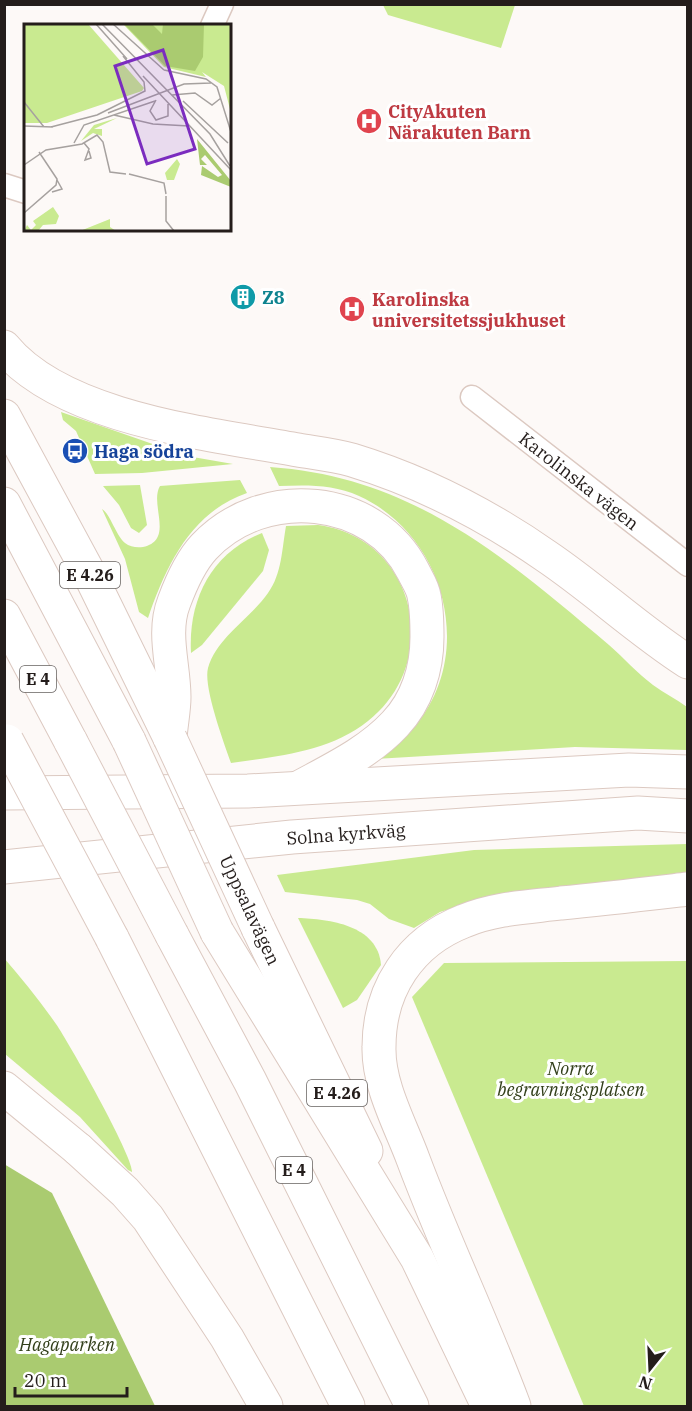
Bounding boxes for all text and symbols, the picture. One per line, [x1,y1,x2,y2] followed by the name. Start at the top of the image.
[24,24,231,231] inset map
[388,100,531,144] place label: CityAkuten Närakuten Barn
[354,106,384,136] hospital icon: CityAkuten Närakuten Barn
[228,282,258,312] building icon: Z8
[262,286,285,309] place label: Z8
[372,288,566,332] place label: Karolinska universitetssjukhuset
[337,294,367,324] hospital icon: Karolinska universitetssjukhuset
[514,427,644,535] street label: Karolinska vägen
[60,436,90,466] bus stop icon: Haga södra
[94,440,194,463] place label: Haga södra
[60,562,120,588] road number: E 4.26
[20,666,56,692] road number: E 4
[286,818,406,850] street label: Solna kyrkväg
[214,851,286,969] street label: Uppsalavägen
[497,1057,646,1101] park label: Norra begravningsplatsen
[307,1080,367,1106] road number: E 4.26
[276,1157,312,1183] road number: E 4
[18,1333,116,1356] park label: Hagaparken
[620,1339,680,1399] north arrow
[15,1360,128,1398] scale bar
[24,1369,67,1392] text: 20 m
[636,1372,654,1395] text: N

